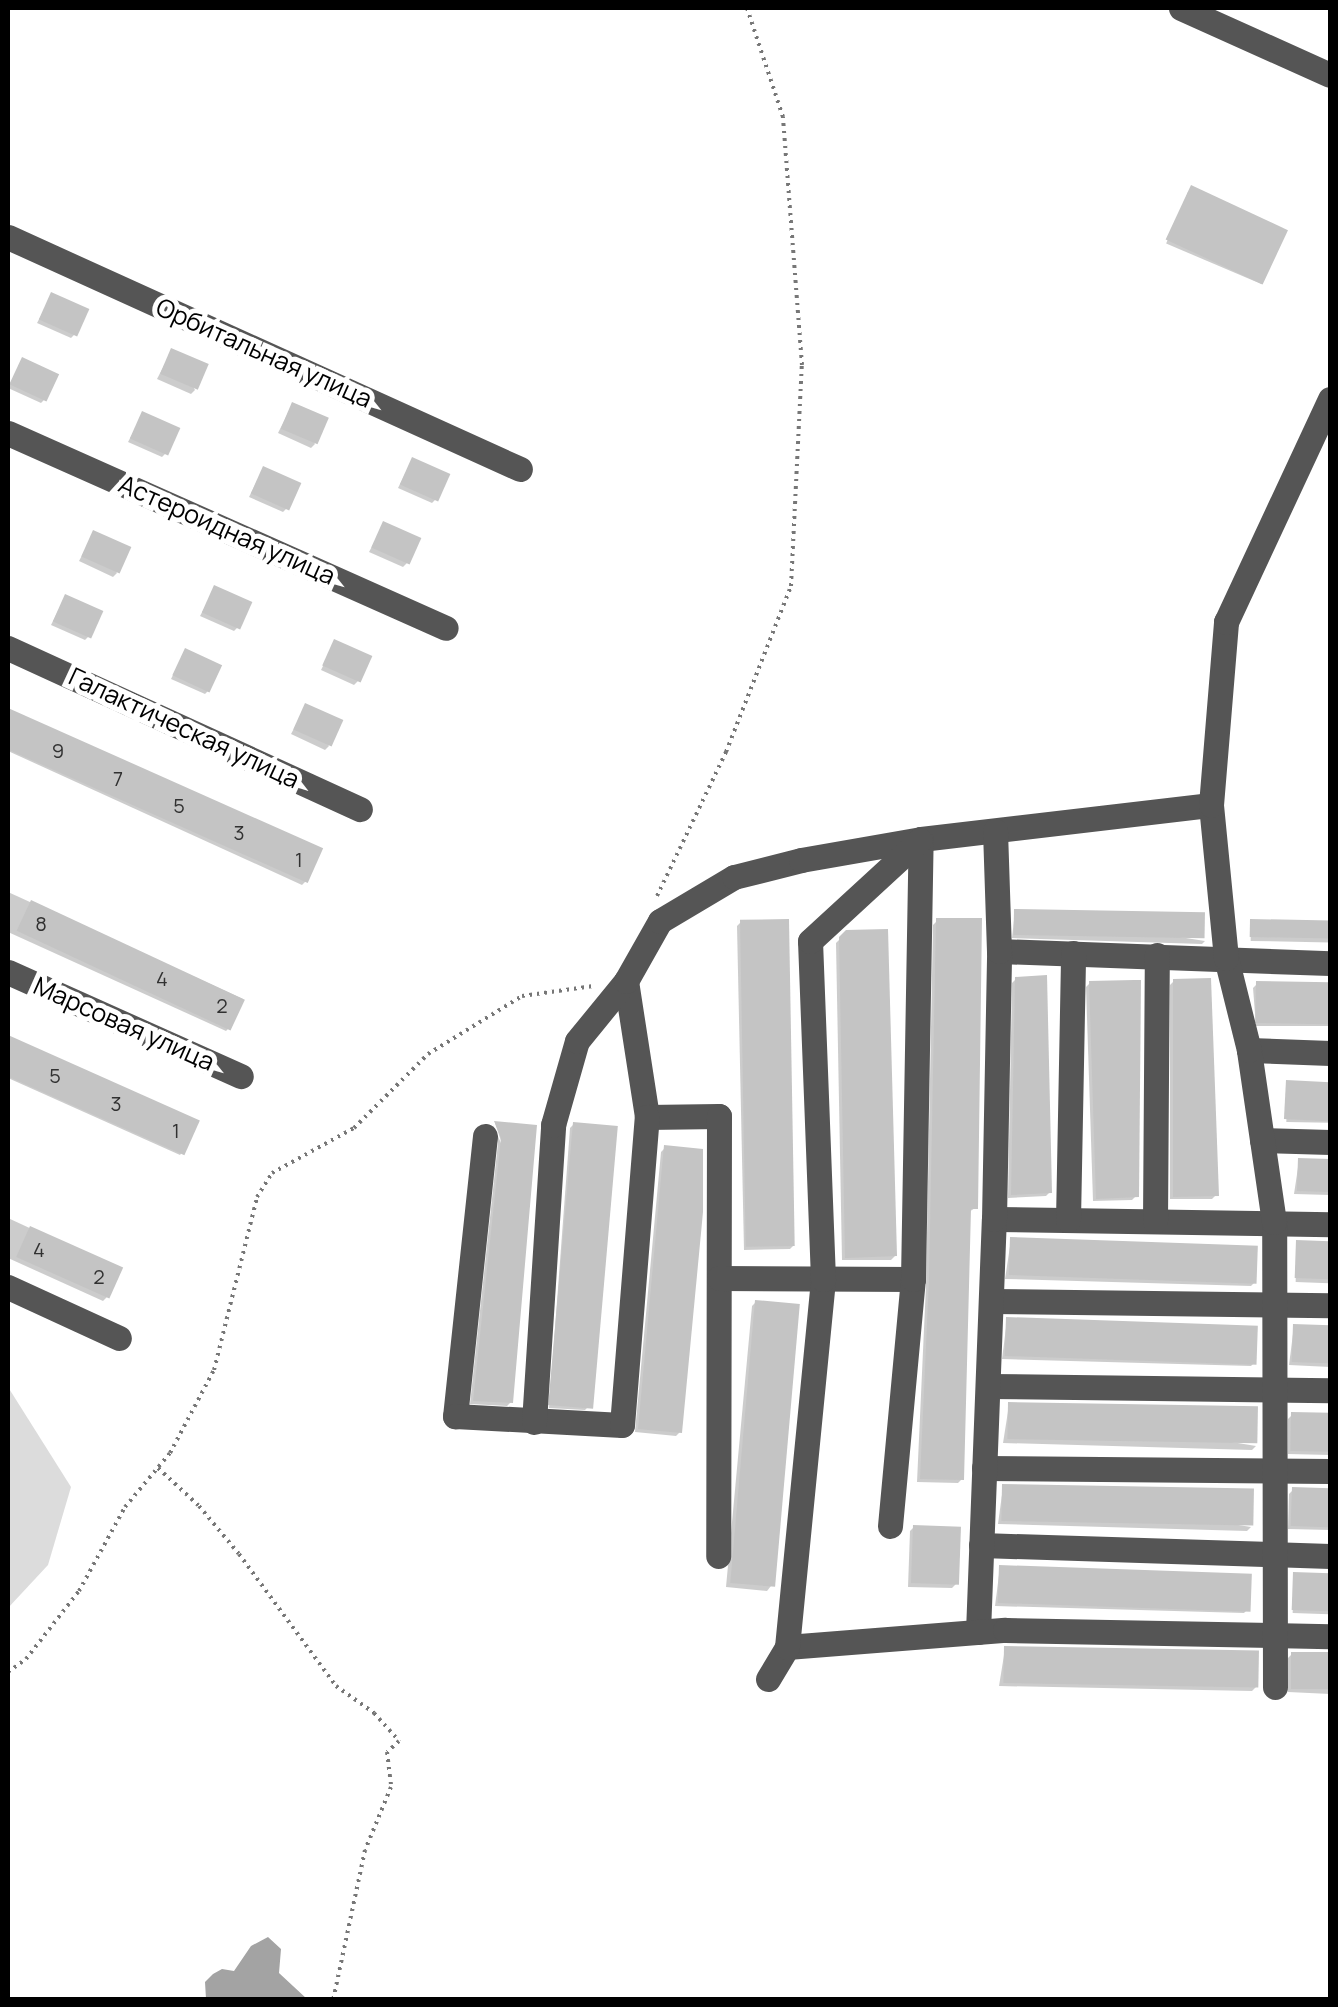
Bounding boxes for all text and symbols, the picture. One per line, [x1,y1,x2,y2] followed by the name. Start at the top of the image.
[151,292,377,414] street label: Орбитальная улица
[114,469,340,591] street label: Астероидная улица
[64,661,304,795] street label: Галактическая улица
[52,738,64,762] house number: 9
[113,766,123,790] house number: 7
[173,793,185,817] house number: 5
[233,820,245,844] house number: 3
[295,847,303,871] house number: 1
[35,911,47,935] house number: 8
[156,966,168,990] house number: 4
[29,971,219,1077] street label: Марсовая улица
[216,993,228,1017] house number: 2
[49,1063,61,1087] house number: 5
[110,1091,122,1115] house number: 3
[172,1118,180,1142] house number: 1
[33,1237,45,1261] house number: 4
[93,1264,105,1288] house number: 2

